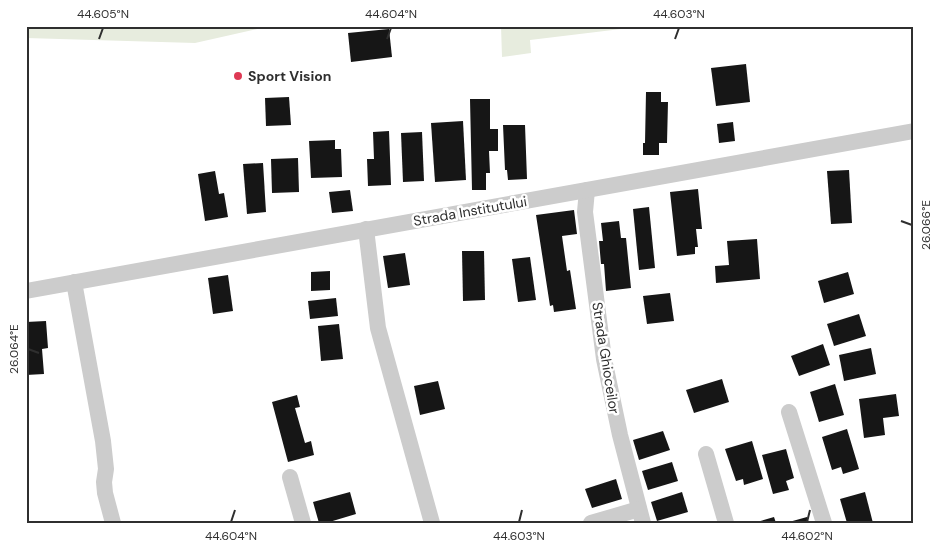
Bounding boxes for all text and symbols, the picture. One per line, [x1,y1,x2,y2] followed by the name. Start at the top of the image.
[77,6,129,22] text: 44.605°N
[365,6,417,22] text: 44.604°N
[653,6,705,22] text: 44.603°N
[248,67,331,85] place label: Sport Vision
[232,70,244,82] marker: Sport Vision
[412,192,528,230] street label: Strada Institutului
[918,200,934,250] text: 26.066°E
[588,301,624,415] street label: Strada Ghioceilor
[6,324,22,374] text: 26.064°E
[205,528,257,544] text: 44.604°N
[493,528,545,544] text: 44.603°N
[781,528,833,544] text: 44.602°N

